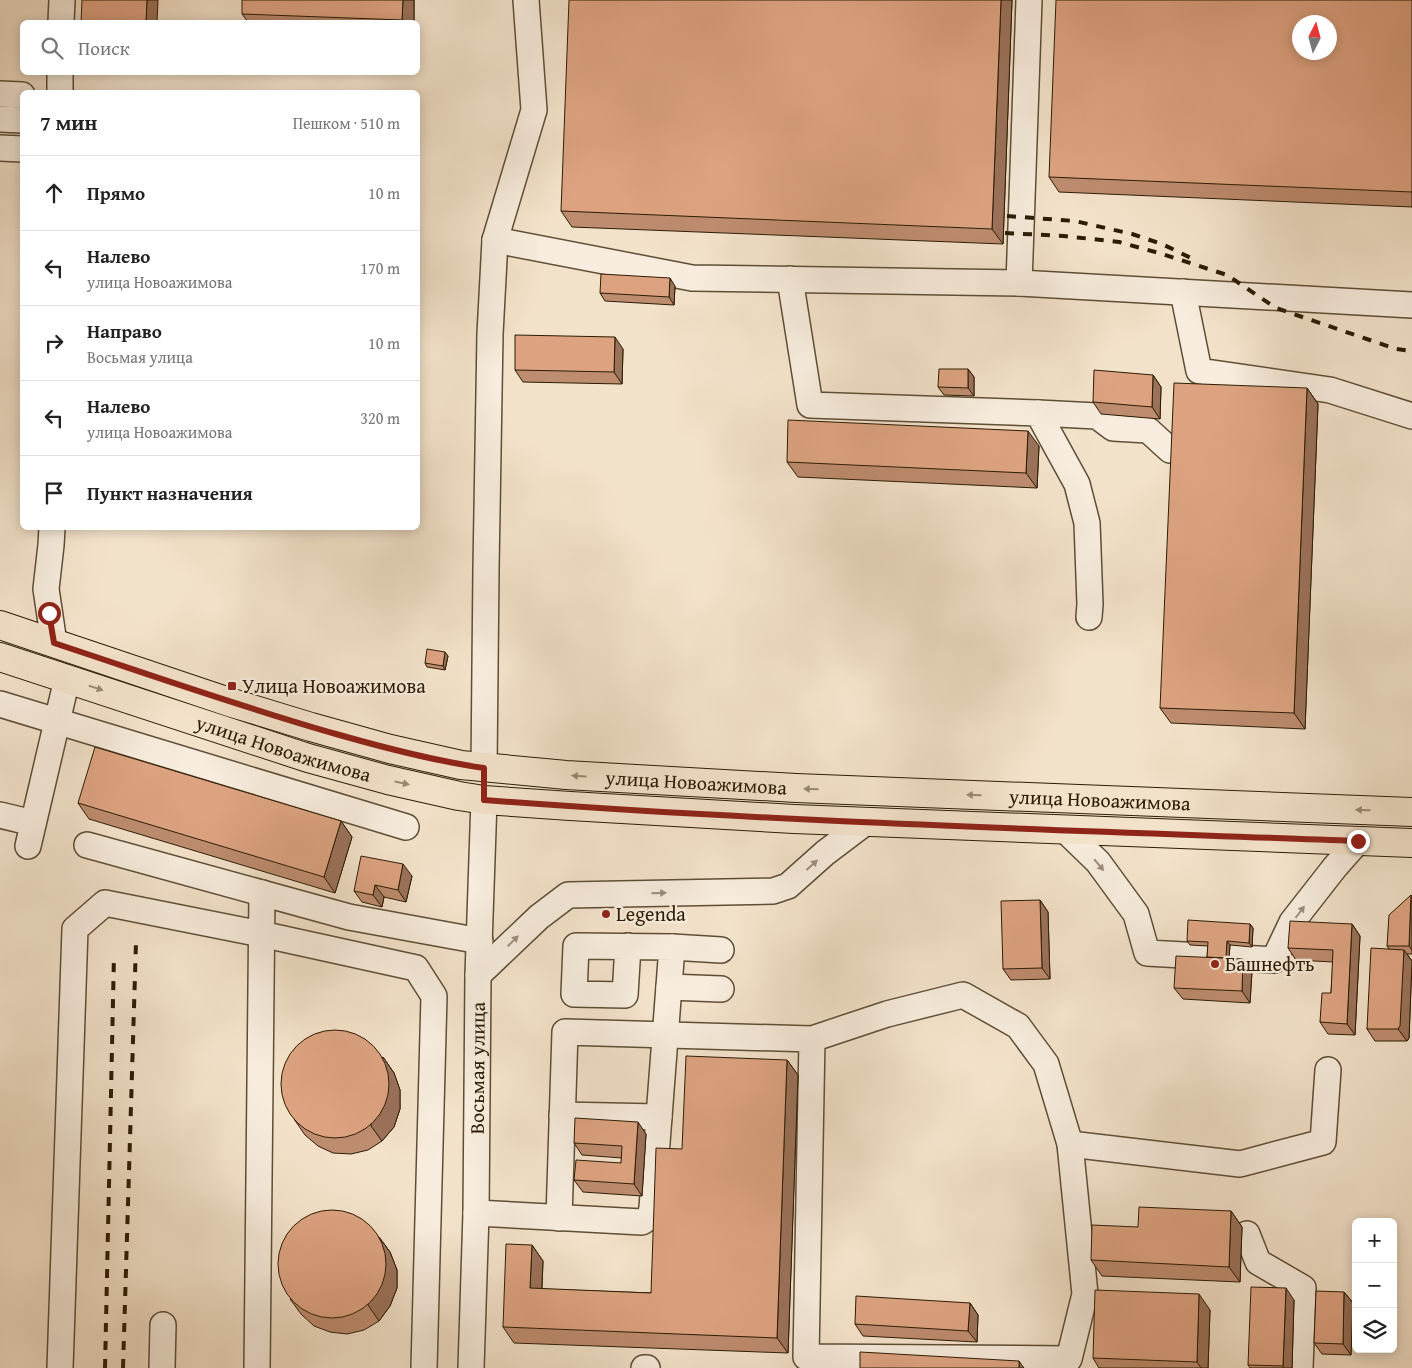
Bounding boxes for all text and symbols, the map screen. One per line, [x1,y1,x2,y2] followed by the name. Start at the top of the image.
[1292,15,1337,60] north arrow
[20,20,420,75] search box
[38,34,66,62] icon: search
[78,34,130,62] text: Поиск
[40,107,97,138] text: 7 мин
[293,111,400,135] text: Пешком · 510 m
[40,179,68,207] icon: ahead
[87,179,145,207] text: Прямо
[368,181,400,205] text: 10 m
[87,242,150,270] text: Налево
[40,254,68,282] icon: left
[360,256,400,280] text: 170 m
[87,270,232,294] text: улица Новоажимова
[87,317,162,345] text: Направо
[40,329,68,357] icon: right
[368,331,400,355] text: 10 m
[87,345,193,369] text: Восьмая улица
[87,392,150,420] text: Налево
[40,404,68,432] icon: left
[360,406,400,430] text: 320 m
[87,420,232,444] text: улица Новоажимова
[40,479,68,507] icon: arrive
[87,479,253,507] text: Пункт назначения
[38,602,61,625] route start
[242,671,426,700] place label: Улица Новоажимова
[226,680,238,692] marker: Улица Новоажимова
[89,685,104,693] one-way arrow
[191,707,375,789] street label: улица Новоажимова
[604,762,788,801] street label: улица Новоажимова
[571,771,587,779] one-way arrow
[394,779,409,787] one-way arrow
[1007,781,1192,817] street label: улица Новоажимова
[803,785,819,793] one-way arrow
[965,791,981,799] one-way arrow
[1355,806,1371,814] one-way arrow
[1347,830,1370,853] route end
[1094,858,1105,871] one-way arrow
[805,859,818,870] one-way arrow
[651,889,667,897] one-way arrow
[616,899,686,928] place label: Legenda
[1295,905,1306,918] one-way arrow
[600,908,612,920] marker: Legenda
[507,935,519,947] one-way arrow
[1225,949,1315,978] place label: Башнефть
[1209,958,1221,970] marker: Башнефть
[462,1001,492,1134] street label: Восьмая улица
[1352,1218,1397,1353] map controls
[1352,1218,1397,1263] button: +
[1352,1263,1397,1308] button: −
[1352,1308,1397,1353] button: layers

